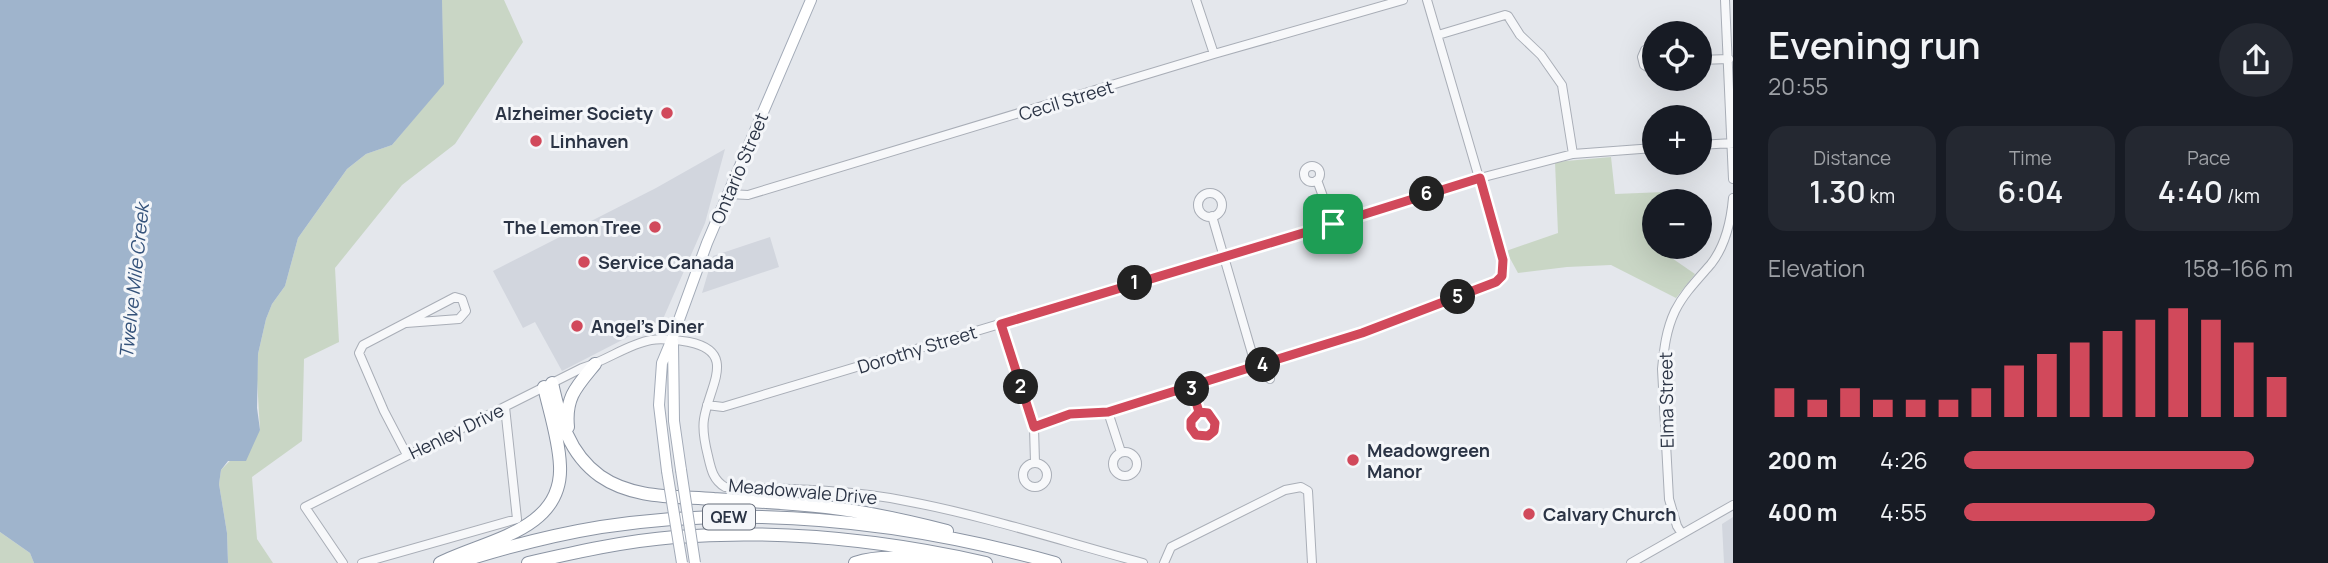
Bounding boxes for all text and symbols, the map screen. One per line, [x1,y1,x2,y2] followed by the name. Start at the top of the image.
[1768,18,1981,70] text: Evening run
[1642,21,1712,259] map controls
[1642,21,1712,91] button: locate
[2219,23,2293,97] button: share
[1768,70,1829,102] text: 20:55
[1016,74,1116,126] street label: Cecil Street
[495,101,653,125] place label: Alzheimer Society
[659,105,675,121] marker: Alzheimer Society
[1642,105,1712,175] button: +
[705,109,773,227] street label: Ontario Street
[550,129,629,153] place label: Linhaven
[528,133,544,149] marker: Linhaven
[1813,145,1891,171] text: Distance
[2009,145,2052,171] text: Time
[2187,145,2230,171] text: Pace
[1809,171,1866,212] text: 1.30
[1998,171,2063,212] text: 6:04
[2158,171,2223,212] text: 4:40
[1410,176,1444,212] pin: 6
[1421,180,1432,206] text: 6
[1866,183,1895,209] text: km
[2223,183,2260,209] text: /km
[1642,189,1712,259] button: −
[1303,194,1363,254] pin
[113,200,155,360] water label: Twelve Mile Creek
[1314,205,1352,243] icon: arrive
[504,215,641,239] place label: The Lemon Tree
[647,219,663,235] marker: The Lemon Tree
[598,250,734,274] place label: Service Canada
[1768,252,1865,284] text: Elevation
[2184,252,2293,284] text: 158–166 m
[576,254,592,270] marker: Service Canada
[1118,266,1152,300] pin: 1
[1130,269,1139,295] text: 1
[1440,280,1476,314] pin: 5
[1452,283,1463,309] text: 5
[591,314,704,338] place label: Angel's Diner
[569,318,585,334] marker: Angel's Diner
[854,319,980,379] street label: Dorothy Street
[1246,348,1280,382] pin: 4
[1257,351,1268,377] text: 4
[1653,352,1679,448] street label: Elma Street
[1004,370,1038,404] pin: 2
[1174,372,1210,406] pin: 3
[1015,373,1026,399] text: 2
[1186,375,1197,401] text: 3
[404,398,508,464] street label: Henley Drive
[1367,438,1490,483] place label: Meadowgreen Manor
[1768,444,1837,476] text: 200 m
[1880,444,1928,476] text: 4:26
[1345,452,1361,468] marker: Meadowgreen Manor
[728,473,878,509] street label: Meadowvale Drive
[1768,496,1838,528] text: 400 m
[1880,496,1927,528] text: 4:55
[1543,502,1676,526] place label: Calvary Church
[703,504,755,530] road number: QEW
[1521,506,1537,522] marker: Calvary Church

